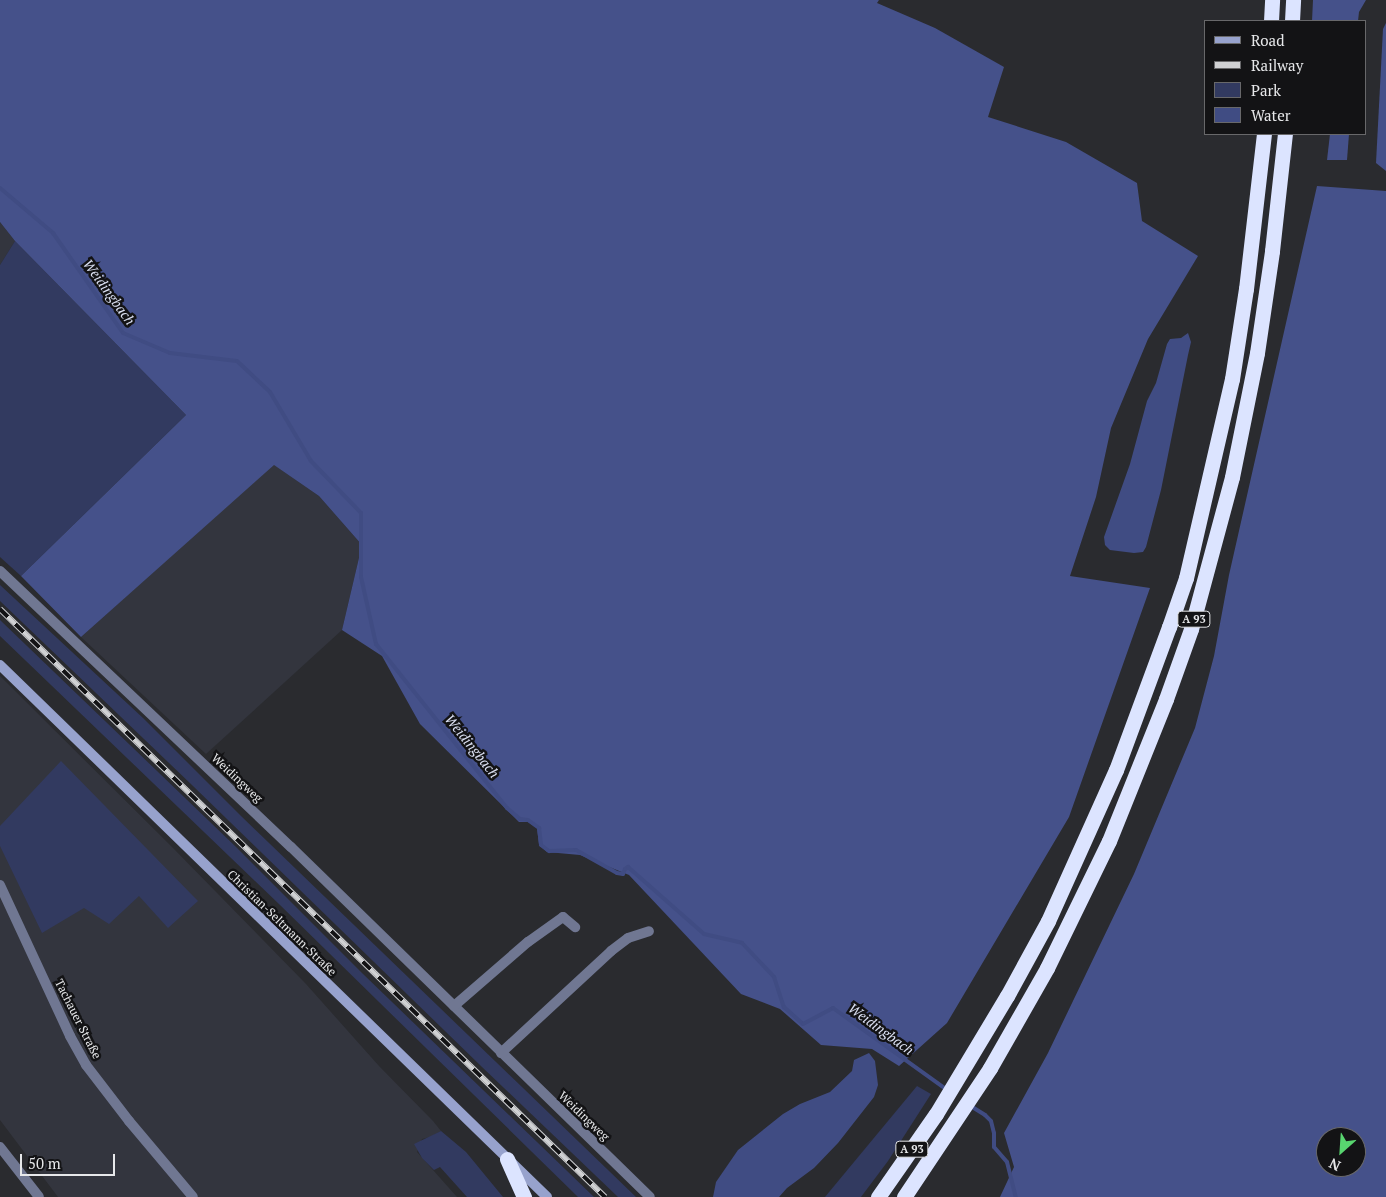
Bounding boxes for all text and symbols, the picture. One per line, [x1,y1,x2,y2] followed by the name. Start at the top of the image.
[1204,20,1366,135] legend
[1251,30,1284,50] text: Road
[1251,55,1303,75] text: Railway
[1251,80,1281,100] text: Park
[1251,105,1290,125] text: Water
[80,256,138,328] water label: Weidingbach
[1176,610,1212,628] road number: A 93
[441,711,503,781] water label: Weidingbach
[208,751,266,805] street label: Weidingweg
[224,867,340,979] street label: Christian-Seltmann-Straße
[52,977,104,1061] street label: Tachauer Straße
[845,1000,917,1058] water label: Weidingbach
[556,1088,612,1144] street label: Weidingweg
[1316,1127,1366,1177] north arrow
[894,1140,930,1158] road number: A 93
[22,1144,118,1176] scale bar
[28,1153,61,1173] text: 50 m
[1326,1154,1344,1176] text: N

